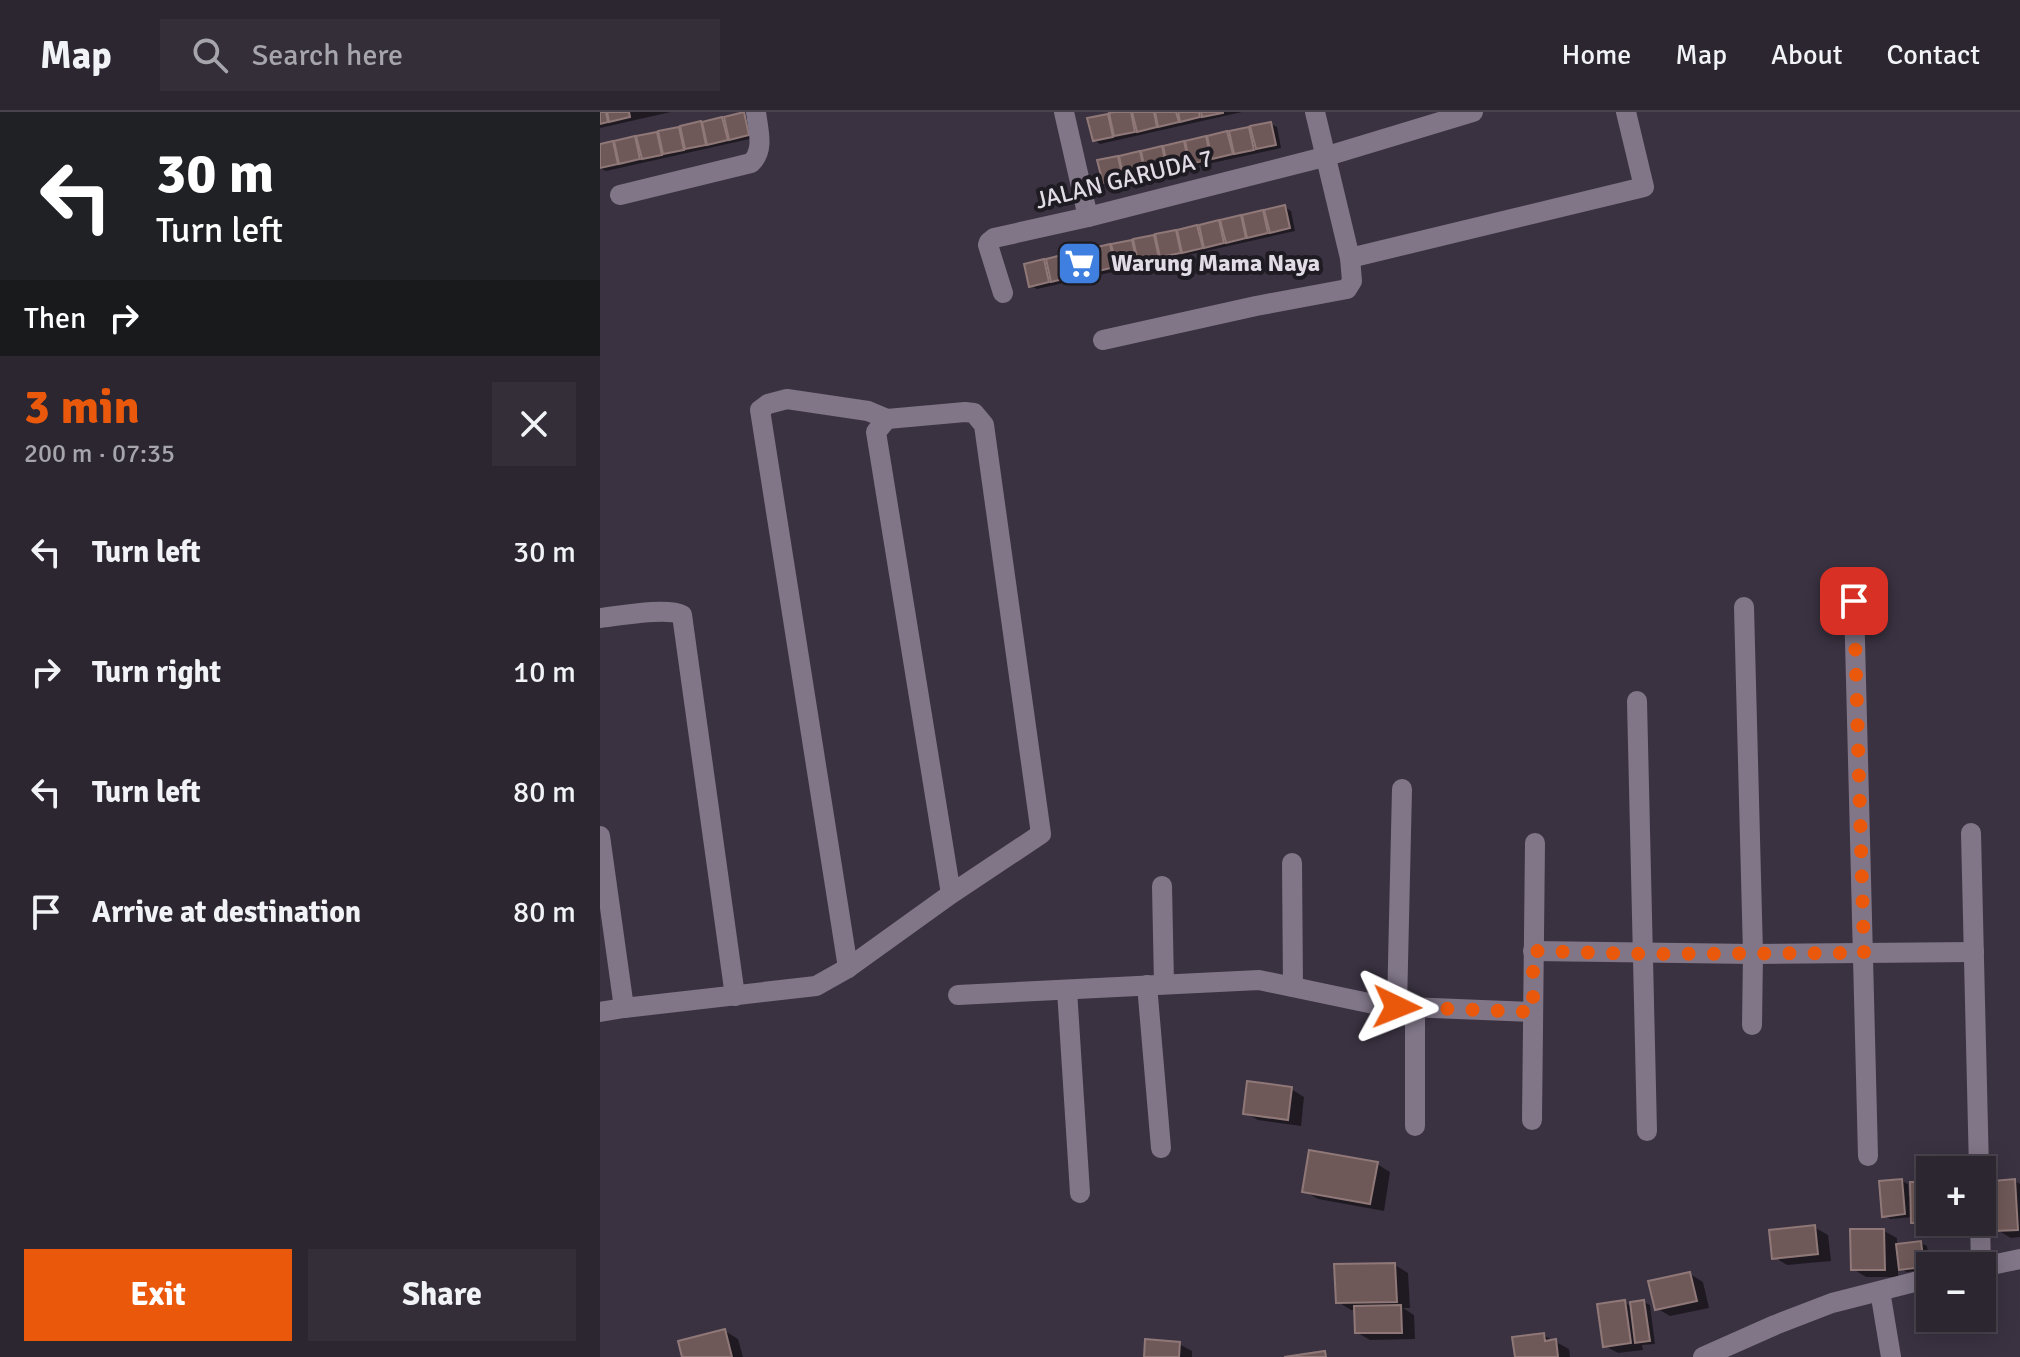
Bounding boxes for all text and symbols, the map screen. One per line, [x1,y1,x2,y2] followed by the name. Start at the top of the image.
[160,19,720,91] search box
[40,32,112,79] text: Map
[188,33,232,77] icon: search
[252,37,403,74] text: Search here
[1562,38,1631,72] text: Home
[1675,38,1727,72] text: Map
[1771,38,1843,72] text: About
[1887,38,1980,72] text: Contact
[156,139,274,208] text: 30 m
[1032,142,1216,216] street label: JALAN GARUDA 7
[24,144,128,248] icon: left
[156,208,283,253] text: Turn left
[1056,239,1104,287] supermarket icon: Warung Mama Naya
[1111,248,1320,278] place label: Warung Mama Naya
[102,296,146,340] icon: right
[24,300,86,337] text: Then
[24,378,140,437] text: 3 min
[492,382,576,466] button: close
[24,438,175,470] text: 200 m · 07:35
[24,530,68,574] icon: left
[92,534,201,571] text: Turn left
[513,534,576,571] text: 30 m
[1820,567,1888,635] pin
[1832,579,1876,623] icon: arrive
[24,650,68,694] icon: right
[92,654,221,691] text: Turn right
[513,654,576,691] text: 10 m
[24,770,68,814] icon: left
[92,774,201,811] text: Turn left
[513,774,576,811] text: 80 m
[24,890,68,934] icon: arrive
[92,894,361,931] text: Arrive at destination
[513,894,576,931] text: 80 m
[1355,965,1439,1049] position arrow
[1916,1156,1996,1332] map controls
[1916,1156,1996,1236] button: +
[24,1249,292,1341] button: Exit
[308,1249,576,1341] button: Share
[1916,1252,1996,1332] button: −

